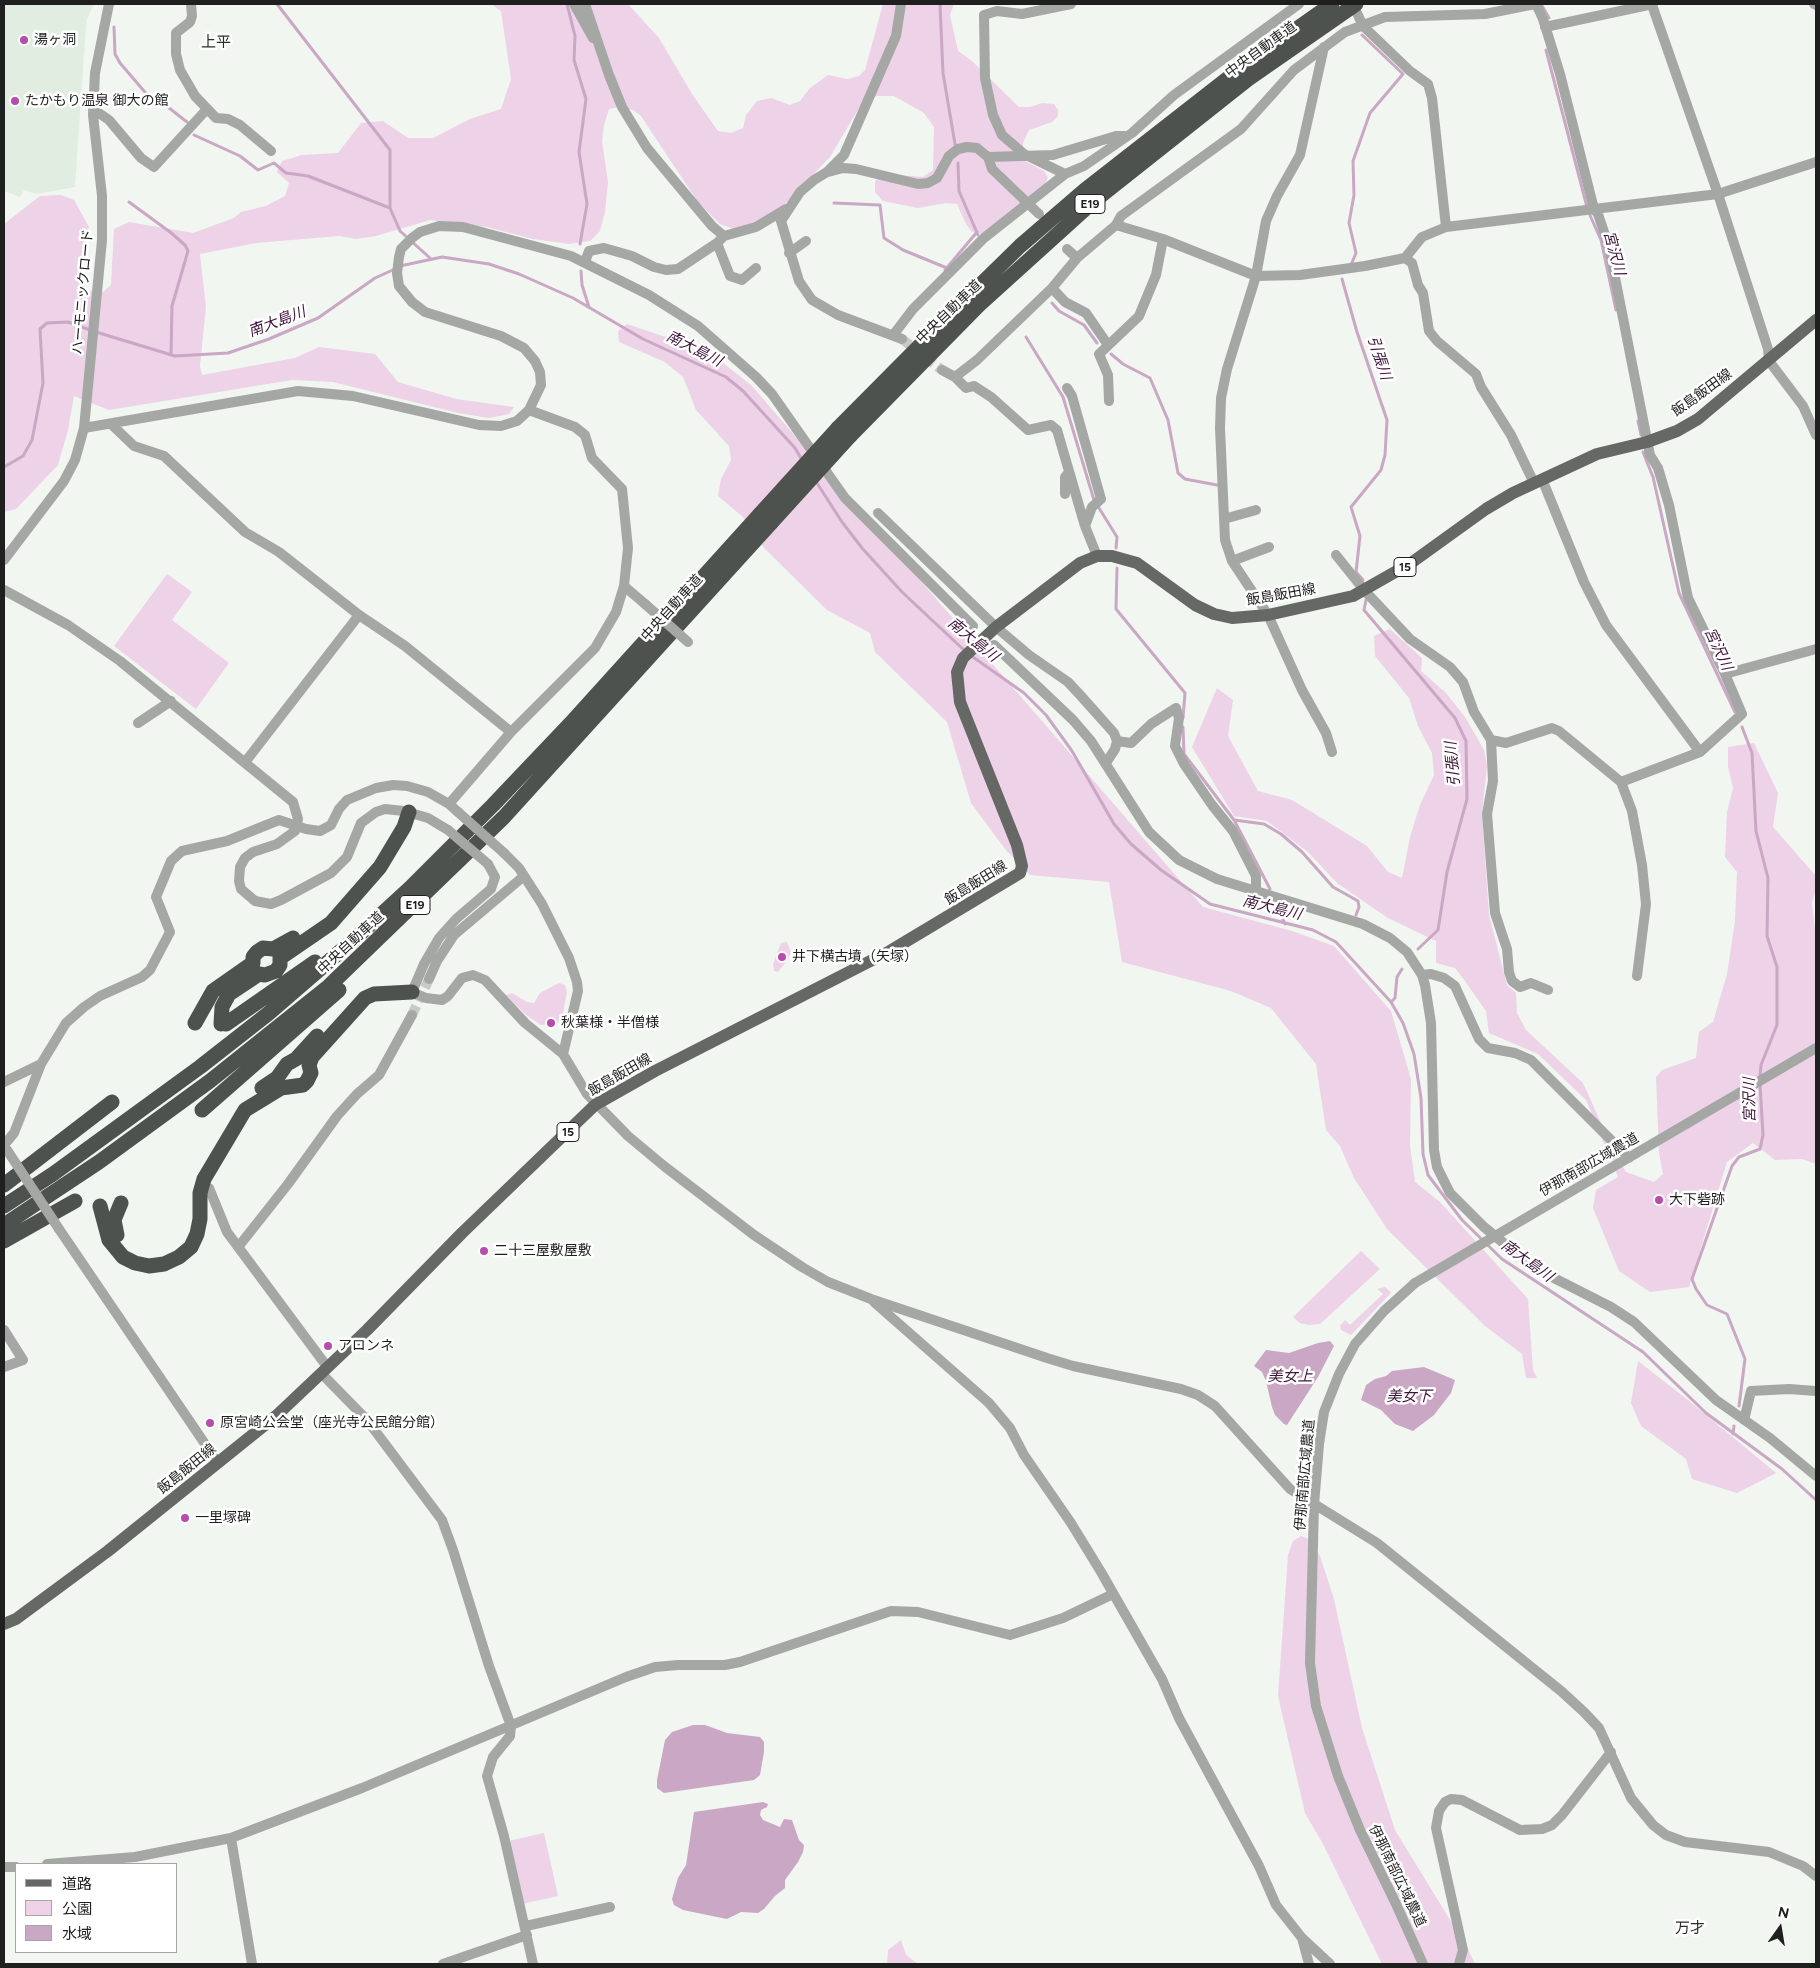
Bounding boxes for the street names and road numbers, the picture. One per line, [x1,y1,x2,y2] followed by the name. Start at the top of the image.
[1222,19,1300,81] street label: 中央自動車道
[1075,194,1105,213] road number: E19
[69,229,97,355] street label: ハーモニックロード
[913,277,985,347] street label: 中央自動車道
[1669,366,1735,420] street label: 飯島飯田線
[1394,558,1416,576] road number: 15
[638,571,706,645] street label: 中央自動車道
[1245,581,1317,609] street label: 飯島飯田線
[942,857,1010,909] street label: 飯島飯田線
[400,896,430,914] road number: E19
[315,908,387,978] street label: 中央自動車道
[585,1050,655,1100] street label: 飯島飯田線
[557,1122,579,1142] road number: 15
[1536,1130,1642,1200] street label: 伊那南部広域農道
[1292,1418,1318,1532] street label: 伊那南部広域農道
[155,1440,219,1498] street label: 飯島飯田線
[1365,1822,1429,1930] street label: 伊那南部広域農道

